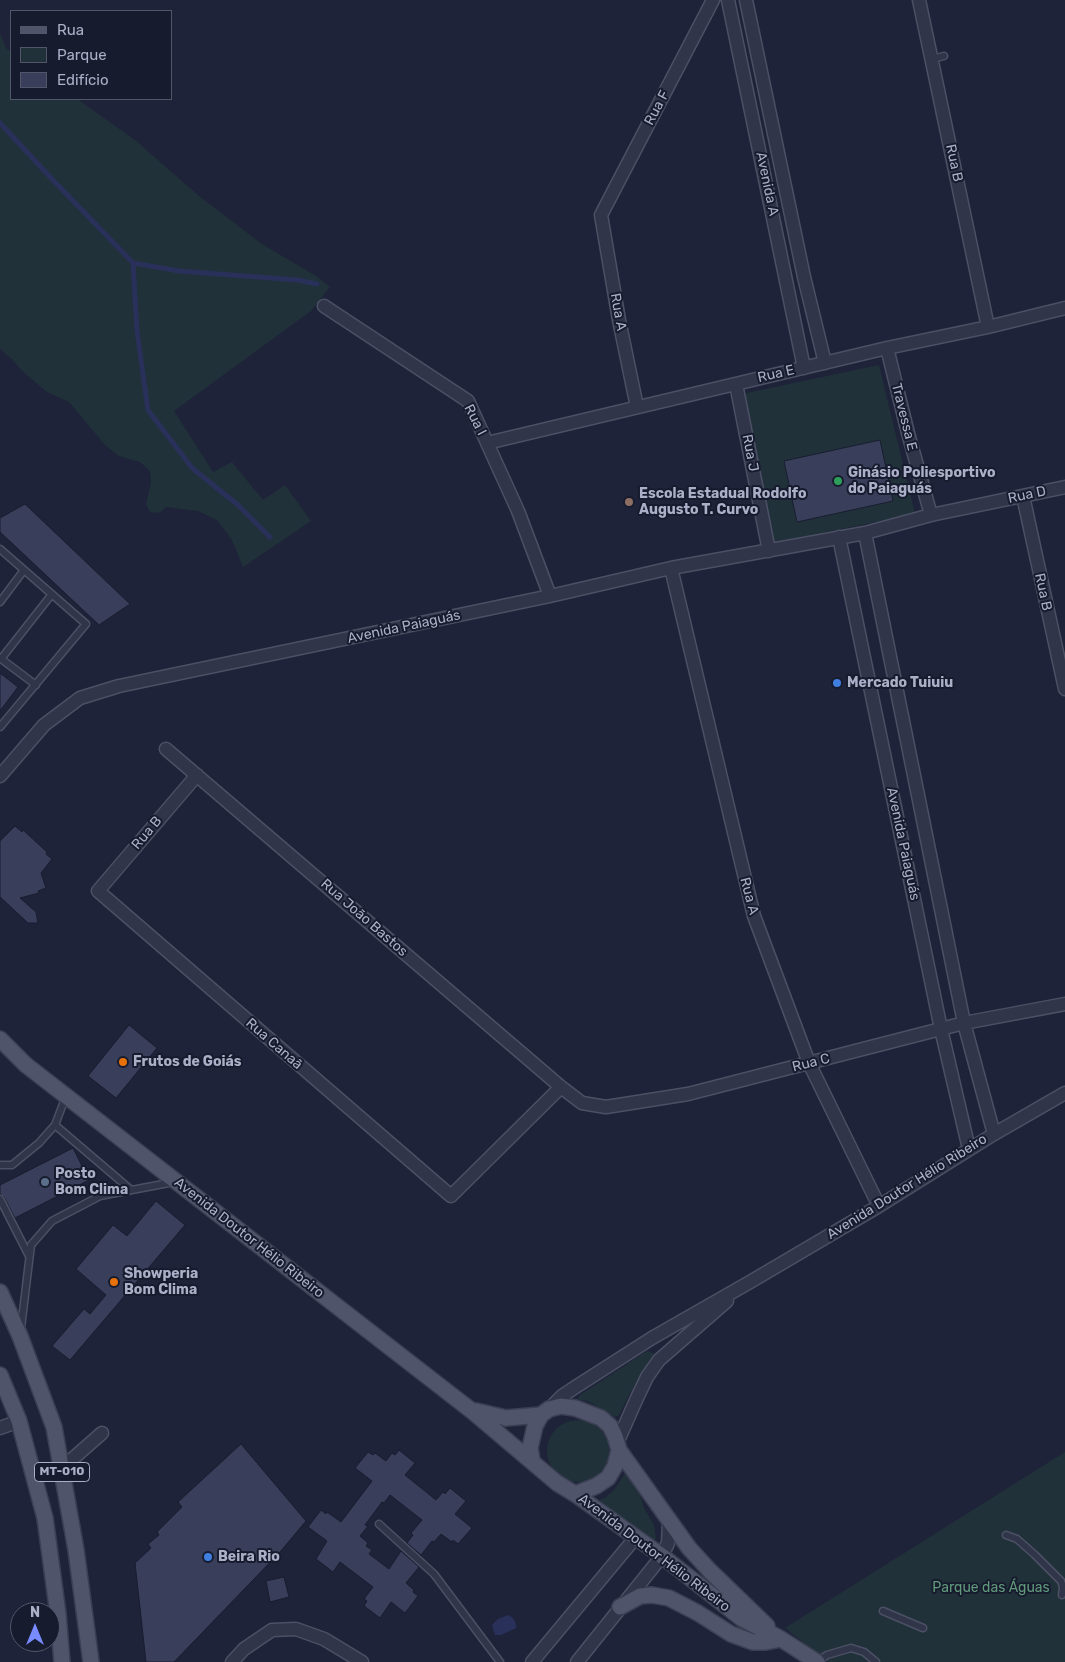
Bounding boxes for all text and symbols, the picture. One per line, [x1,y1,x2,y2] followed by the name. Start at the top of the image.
[10,10,172,100] legend
[57,21,84,39] text: Rua
[57,46,107,64] text: Parque
[57,71,109,89] text: Edifício
[641,88,673,128] street label: Rua F
[942,143,966,183] street label: Rua B
[752,150,782,218] street label: Avenida A
[606,292,630,332] street label: Rua A
[756,362,796,386] street label: Rua E
[888,381,920,453] street label: Travessa E
[460,402,490,438] street label: Rua I
[738,433,762,473] street label: Rua J
[848,465,996,498] place label: Ginásio Poliesportivo do Paiaguás
[832,475,844,487] marker: Ginásio Poliesportivo do Paiaguás
[1006,483,1048,507] street label: Rua D
[639,486,806,518] place label: Escola Estadual Rodolfo Augusto T. Curvo
[623,496,635,508] marker: Escola Estadual Rodolfo Augusto T. Curvo
[1031,572,1055,612] street label: Rua B
[346,607,462,647] street label: Avenida Paiaguás
[847,675,953,691] place label: Mercado Tuiuiu
[831,677,843,689] marker: Mercado Tuiuiu
[883,786,923,902] street label: Avenida Paiaguás
[128,813,166,853] street label: Rua B
[736,875,762,917] street label: Rua A
[317,876,411,960] street label: Rua João Bastos
[242,1015,306,1073] street label: Rua Canaã
[790,1050,832,1076] street label: Rua C
[133,1054,241,1070] place label: Frutos de Goiás
[117,1056,129,1068] marker: Frutos de Goiás
[824,1131,990,1243] street label: Avenida Doutor Hélio Ribeiro
[55,1166,128,1198] place label: Posto Bom Clima
[171,1174,327,1302] street label: Avenida Doutor Hélio Ribeiro
[39,1176,51,1188] marker: Posto Bom Clima
[124,1266,198,1298] place label: Showperia Bom Clima
[108,1276,120,1288] marker: Showperia Bom Clima
[34,1462,90,1481] road number: MT-010
[575,1490,733,1616] street label: Avenida Doutor Hélio Ribeiro
[218,1549,280,1565] place label: Beira Rio
[202,1551,214,1563] marker: Beira Rio
[932,1580,1050,1596] park label: Parque das Águas
[10,1602,60,1652] north arrow
[30,1604,40,1621] text: N

